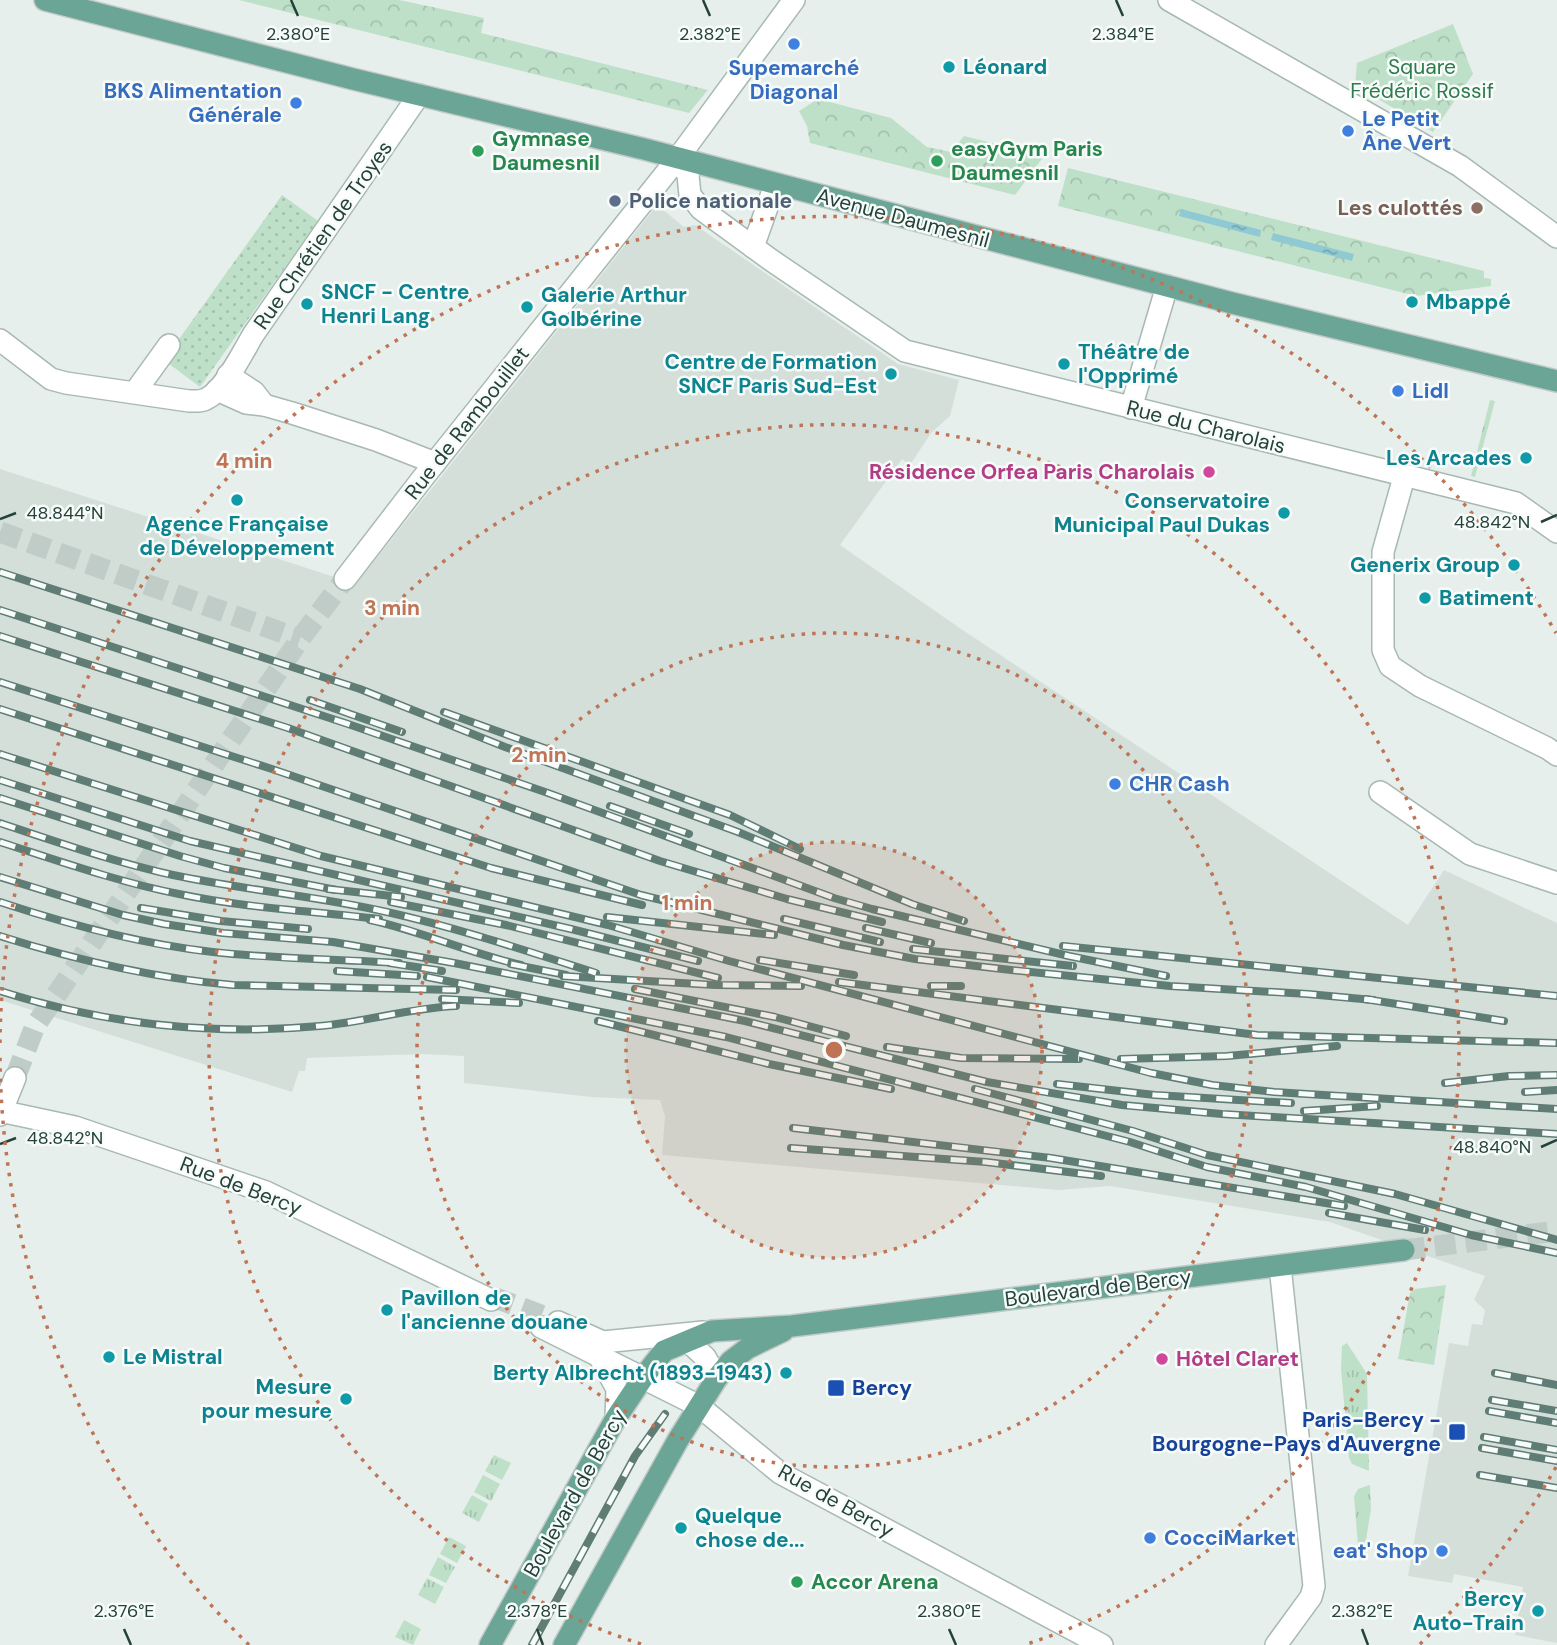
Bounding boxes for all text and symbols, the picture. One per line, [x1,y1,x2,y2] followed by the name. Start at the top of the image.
[266,22,330,46] text: 2.380°E
[679,22,741,46] text: 2.382°E
[1092,22,1154,46] text: 2.384°E
[786,36,802,52] marker: Supemarché Diagonal
[963,53,1047,81] place label: Léonard
[1350,53,1494,105] park label: Square Frédéric Rossif
[729,54,859,106] place label: Supemarché Diagonal
[941,59,957,75] marker: Léonard
[104,77,282,129] place label: BKS Alimentation Générale
[288,95,304,111] marker: BKS Alimentation Générale
[1362,105,1451,157] place label: Le Petit Âne Vert
[1340,123,1356,139] marker: Le Petit Âne Vert
[492,125,600,177] place label: Gymnase Daumesnil
[247,135,399,335] street label: Rue Chrétien de Troyes
[951,135,1103,187] place label: easyGym Paris Daumesnil
[470,143,486,159] marker: Gymnase Daumesnil
[929,153,945,169] marker: easyGym Paris Daumesnil
[813,181,993,255] street label: Avenue Daumesnil
[629,187,792,215] place label: Police nationale
[607,193,623,209] marker: Police nationale
[1338,194,1463,222] place label: Les culottés
[1469,200,1485,216] marker: Les culottés
[321,278,469,330] place label: SNCF - Centre Henri Lang
[541,281,687,333] place label: Galerie Arthur Golbérine
[1426,288,1511,316] place label: Mbappé
[1404,294,1420,310] marker: Mbappé
[299,296,315,312] marker: SNCF - Centre Henri Lang
[519,299,535,315] marker: Galerie Arthur Golbérine
[1078,338,1190,390] place label: Théâtre de l'Opprimé
[398,341,536,505] street label: Rue de Rambouillet
[664,348,877,400] place label: Centre de Formation SNCF Paris Sud-Est
[1056,356,1072,372] marker: Théâtre de l'Opprimé
[883,366,899,382] marker: Centre de Formation SNCF Paris Sud-Est
[1412,377,1449,405] place label: Lidl
[1390,383,1406,399] marker: Lidl
[1124,394,1288,460] street label: Rue du Charolais
[1386,444,1512,472] place label: Les Arcades
[215,447,273,475] text: 4 min
[1518,450,1534,466] marker: Les Arcades
[869,458,1195,486] place label: Résidence Orfea Paris Charolais
[1201,464,1217,480] marker: Résidence Orfea Paris Charolais
[1054,487,1270,539] place label: Conservatoire Municipal Paul Dukas
[229,492,245,508] marker: Agence Française de Développement
[27,501,103,525] text: 48.844°N
[1276,505,1292,521] marker: Conservatoire Municipal Paul Dukas
[139,510,335,562] place label: Agence Française de Développement
[1454,510,1530,534] text: 48.842°N
[1350,551,1500,579] place label: Generix Group
[1506,557,1522,573] marker: Generix Group
[1439,584,1534,612] place label: Batiment
[1417,590,1433,606] marker: Batiment
[364,594,420,622] text: 3 min
[511,741,567,769] text: 2 min
[1129,770,1230,798] place label: CHR Cash
[1107,776,1123,792] marker: CHR Cash
[661,889,713,917] text: 1 min
[822,1038,846,1062] centre of rings
[27,1126,103,1150] text: 48.842°N
[1453,1135,1531,1159] text: 48.840°N
[176,1150,306,1222] street label: Rue de Bercy
[1003,1263,1193,1313] street label: Boulevard de Bercy
[401,1284,588,1336] place label: Pavillon de l'ancienne douane
[379,1302,395,1318] marker: Pavillon de l'ancienne douane
[123,1343,223,1371] place label: Le Mistral
[1176,1345,1299,1373] place label: Hôtel Claret
[101,1349,117,1365] marker: Le Mistral
[1154,1351,1170,1367] marker: Hôtel Claret
[493,1359,772,1387] place label: Berty Albrecht (1893-1943)
[778,1365,794,1381] marker: Berty Albrecht (1893-1943)
[201,1373,332,1425] place label: Mesure pour mesure
[852,1374,912,1402] place label: Bercy
[826,1378,846,1398] marker: Bercy
[338,1391,354,1407] marker: Mesure pour mesure
[517,1404,633,1582] street label: Boulevard de Bercy
[1152,1406,1441,1458] place label: Paris-Bercy - Bourgogne-Pays d'Auvergne
[1447,1422,1467,1442] marker: Paris-Bercy - Bourgogne-Pays d'Auvergne
[773,1458,899,1545] street label: Rue de Bercy
[695,1502,805,1554] place label: Quelque chose de...
[673,1520,689,1536] marker: Quelque chose de...
[1164,1524,1296,1552] place label: CocciMarket
[1142,1530,1158,1546] marker: CocciMarket
[1333,1537,1428,1565] place label: eat' Shop
[1434,1543,1450,1559] marker: eat' Shop
[811,1568,938,1596] place label: Accor Arena
[789,1574,805,1590] marker: Accor Arena
[1413,1585,1524,1637] place label: Bercy Auto-Train
[93,1599,155,1623] text: 2.376°E
[507,1599,567,1623] text: 2.378°E
[917,1599,981,1623] text: 2.380°E
[1331,1599,1393,1623] text: 2.382°E
[1530,1603,1546,1619] marker: Bercy Auto-Train

